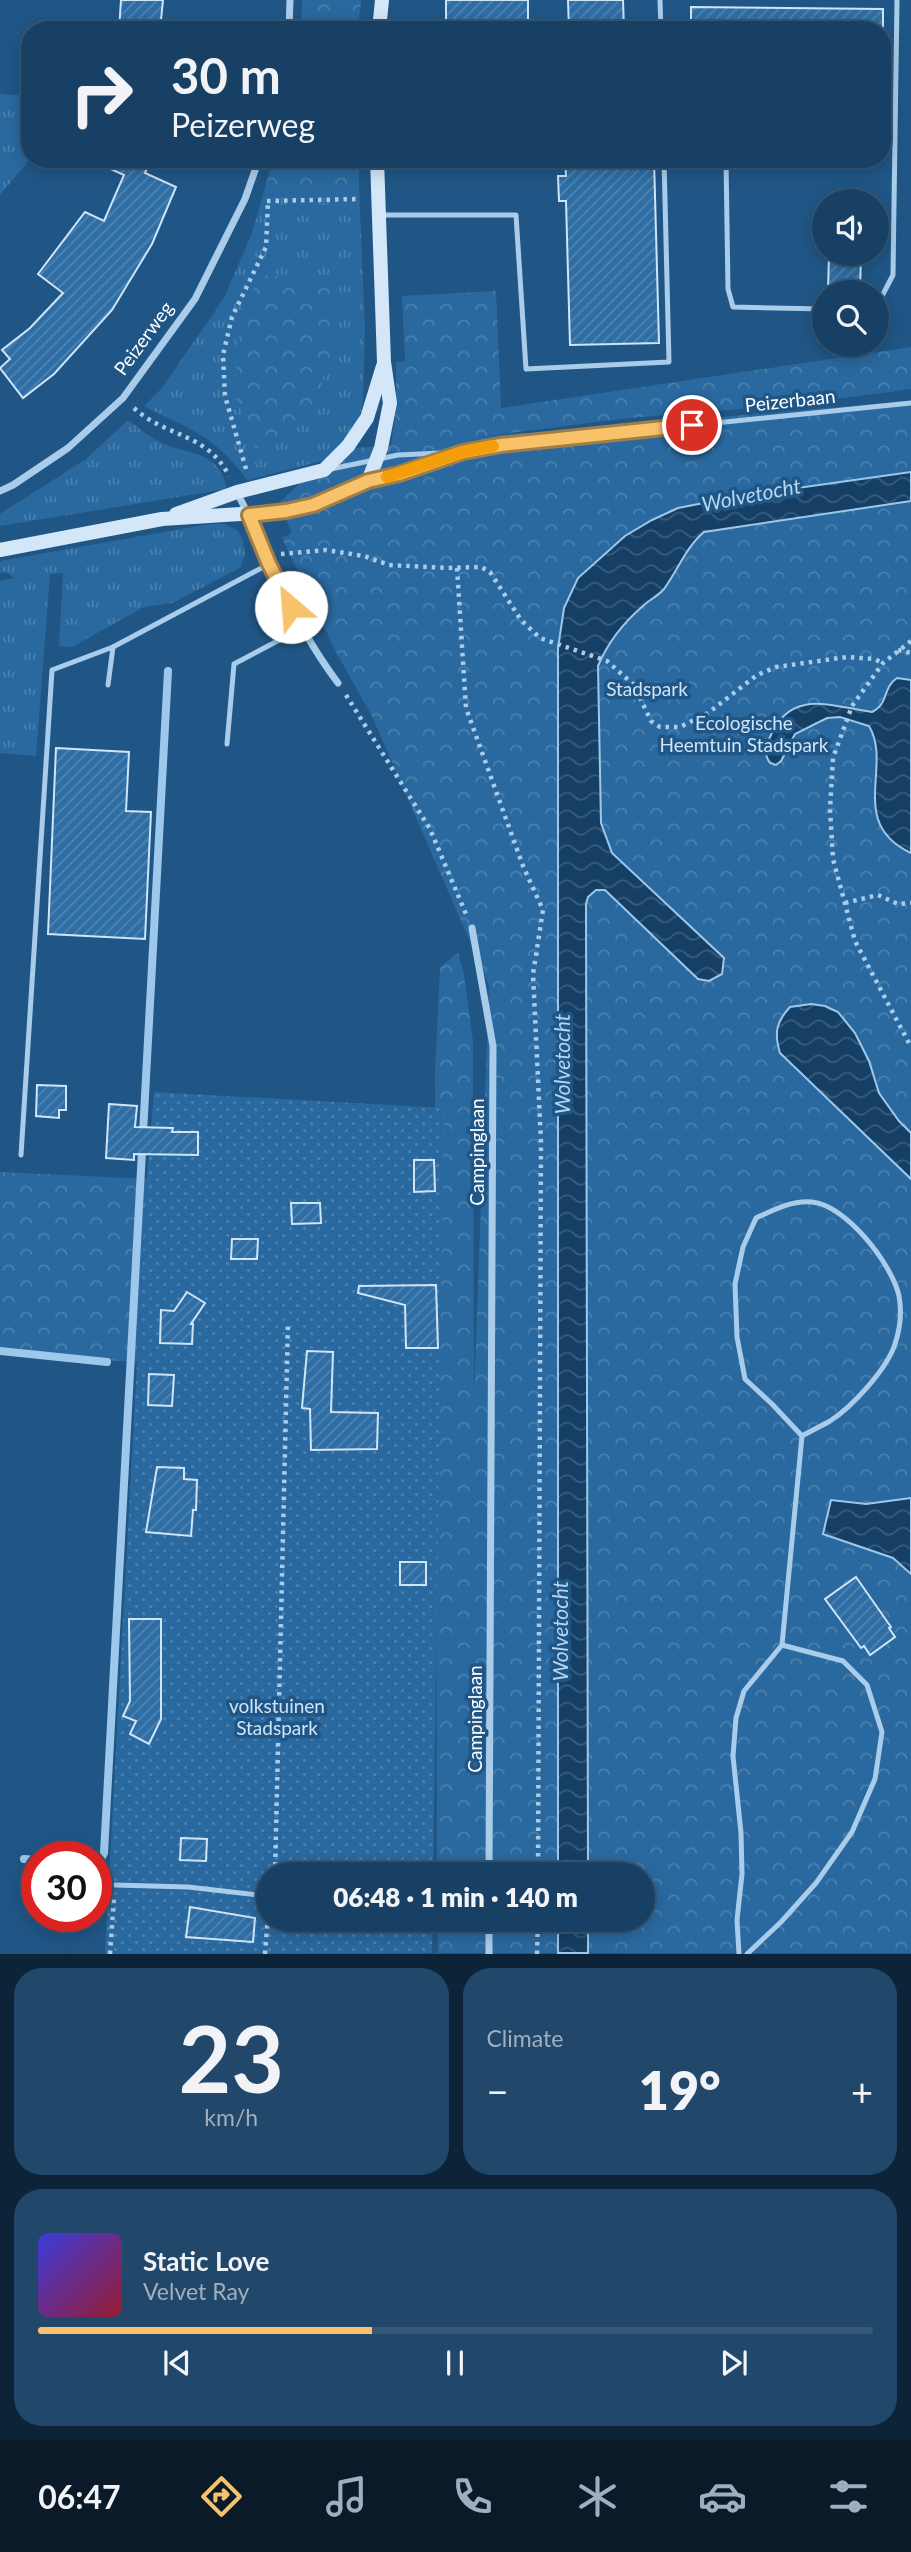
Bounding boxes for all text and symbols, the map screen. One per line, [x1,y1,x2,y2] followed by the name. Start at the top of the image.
[171,46,281,104] text: 30 m
[56,49,147,140] icon: right
[171,105,315,144] text: Peizerweg
[812,189,889,357] map controls
[812,189,889,266] button: sound
[812,280,889,357] button: search
[109,297,178,379] street label: Peizerweg
[744,384,836,416] street label: Peizerbaan
[662,395,722,455] pin
[673,406,711,444] icon: arrive
[699,472,803,516] water label: Wolvetocht
[254,570,328,644] position arrow
[606,677,688,700] park label: Stadspark
[660,711,829,756] park label: Ecologische Heemtuin Stadspark
[549,1013,574,1114] water label: Wolvetocht
[465,1098,488,1206] street label: Campinglaan
[547,1580,572,1681] water label: Wolvetocht
[463,1665,486,1773] street label: Campinglaan
[229,1694,325,1739] park label: volkstuinen Stadspark
[21,1841,112,1932] speed limit sign: 30
[333,1881,578,1913] text: 06:48 · 1 min · 140 m
[178,2003,284,2112] text: 23
[487,2024,563,2052] text: Climate
[639,2059,721,2121] text: 19°
[487,2068,509,2114] text: −
[851,2068,873,2114] text: +
[204,2103,258,2131] text: km/h
[143,2245,270,2277] text: Static Love
[143,2277,249,2305] text: Velvet Ray
[158,2344,196,2382] icon: previous
[436,2344,474,2382] icon: pause
[715,2344,753,2382] icon: next
[197,2472,246,2521] icon: directions
[322,2472,371,2521] icon: music
[448,2472,497,2521] icon: phone
[573,2472,622,2521] icon: climate
[698,2472,747,2521] icon: car
[824,2472,873,2521] icon: filters
[38,2477,121,2516] text: 06:47

